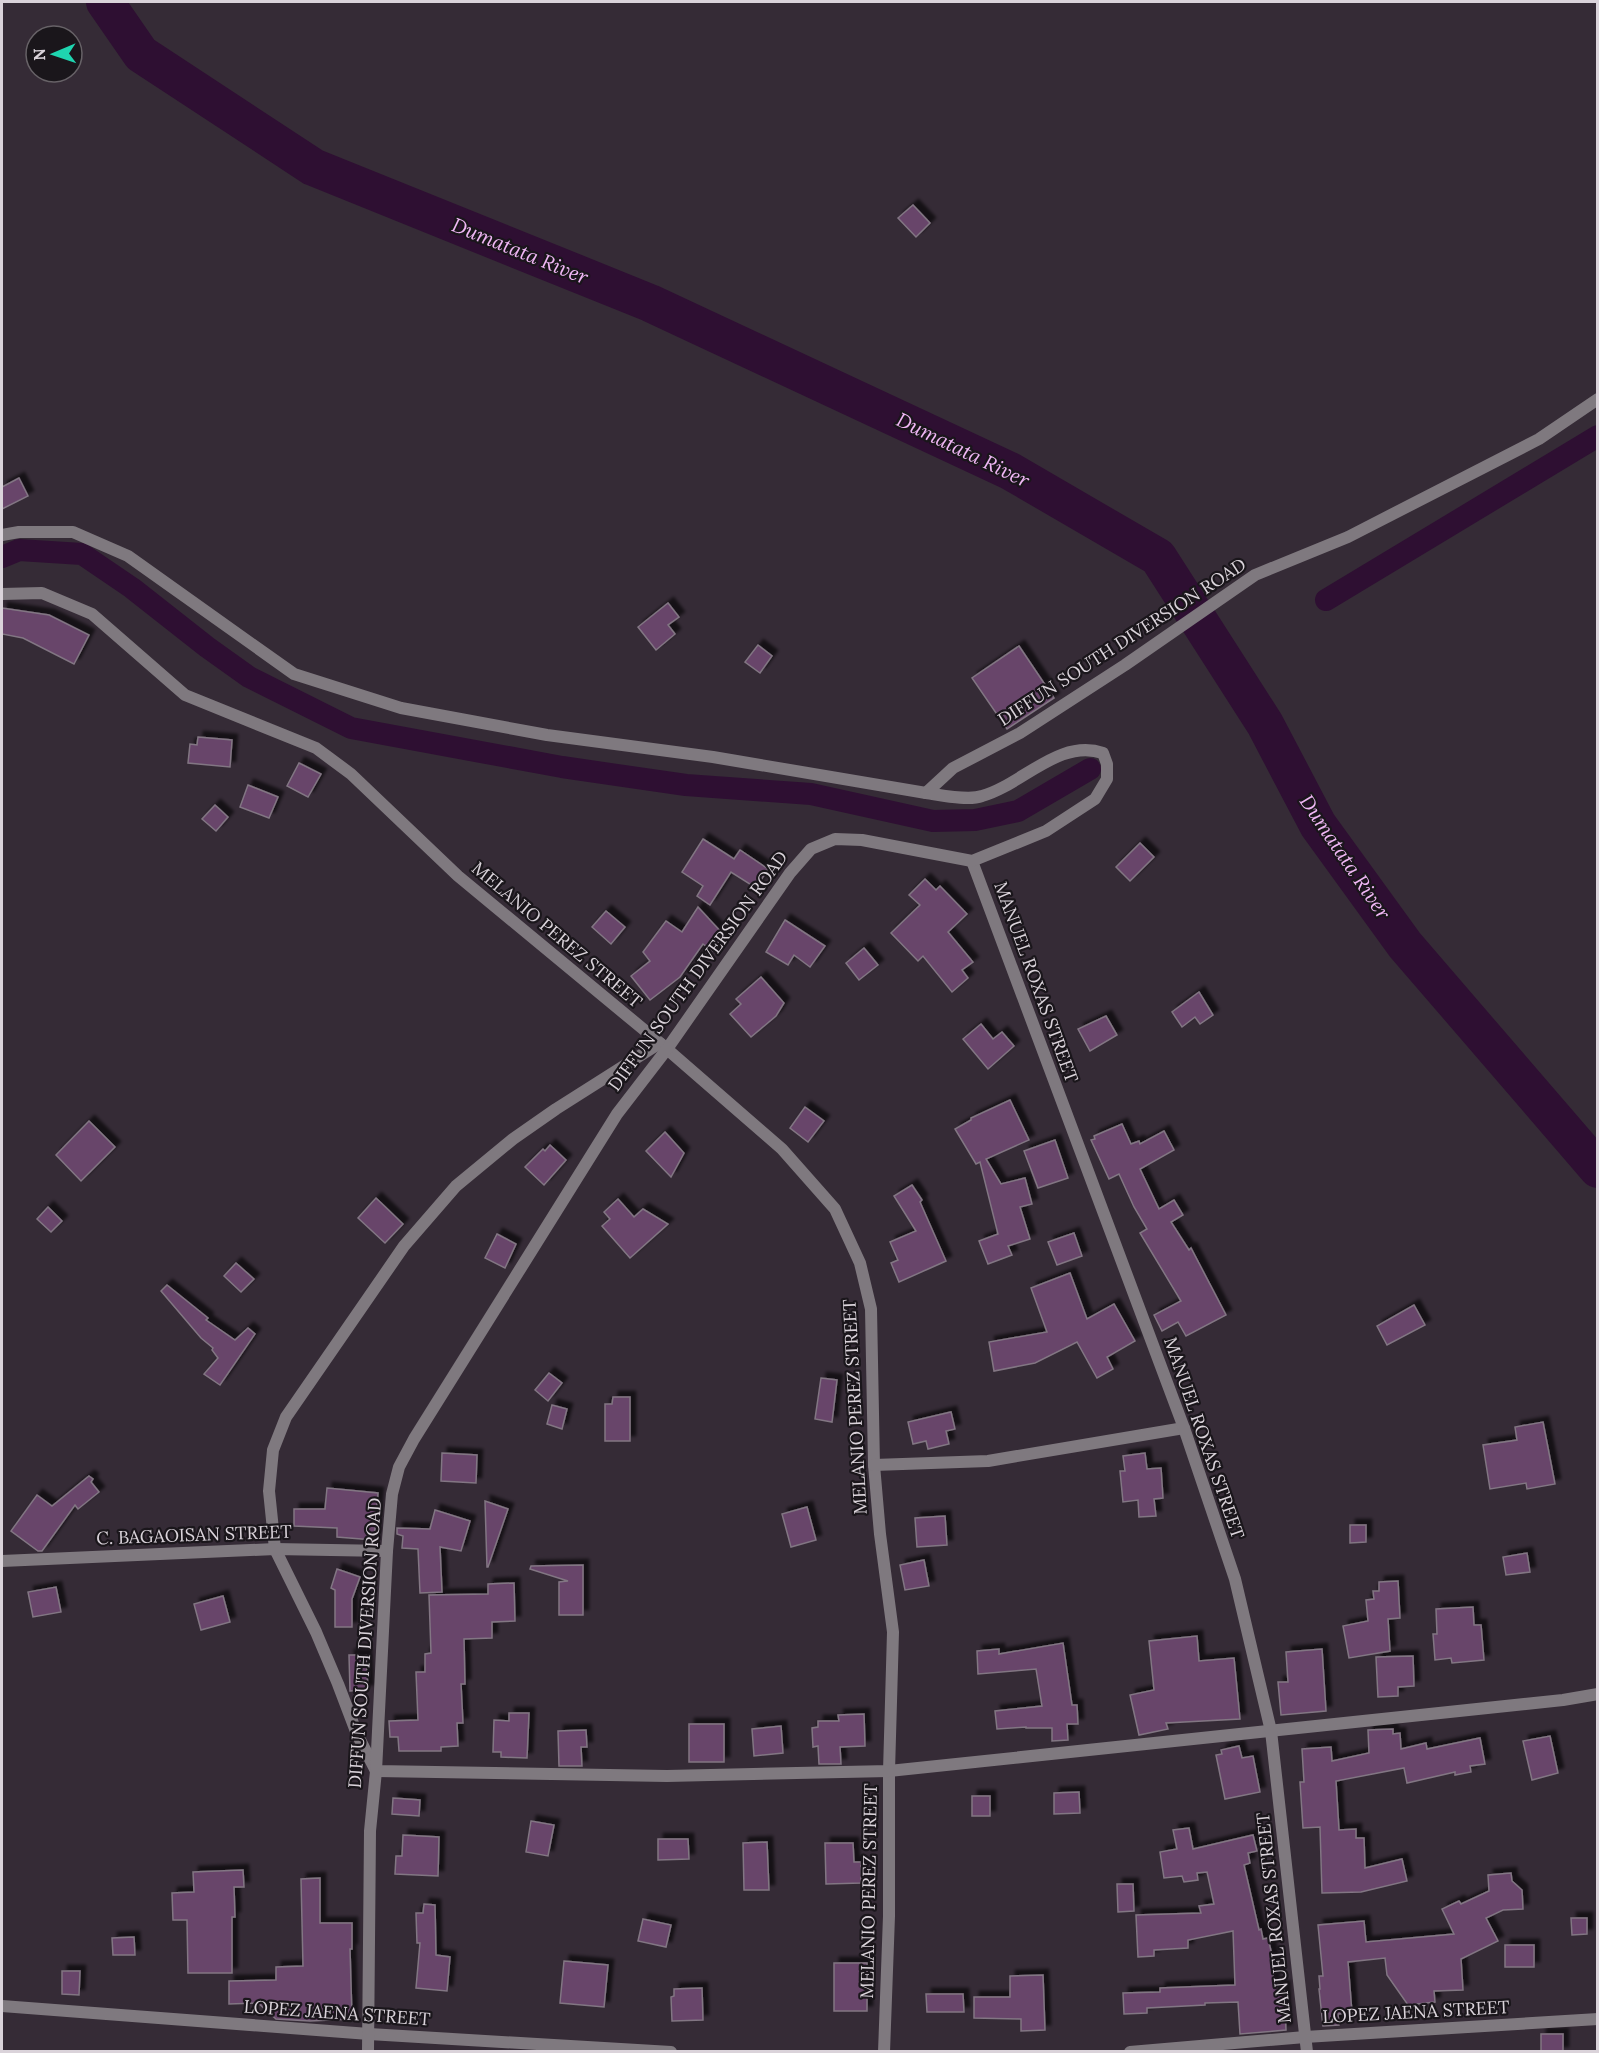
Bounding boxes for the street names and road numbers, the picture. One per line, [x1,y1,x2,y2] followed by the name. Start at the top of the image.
[993,553,1250,731] street label: DIFFUN SOUTH DIVERSION ROAD
[603,846,793,1095] street label: DIFFUN SOUTH DIVERSION ROAD
[467,857,648,1013] street label: MELANIO PEREZ STREET
[989,878,1084,1086] street label: MANUEL ROXAS STREET
[837,1298,872,1515] street label: MELANIO PEREZ STREET
[1159,1334,1250,1542] street label: MANUEL ROXAS STREET
[343,1497,386,1789] street label: DIFFUN SOUTH DIVERSION ROAD
[96,1520,293,1549] street label: C. BAGAOISAN STREET
[855,1783,882,1999] street label: MELANIO PEREZ STREET
[1251,1811,1296,2025] street label: MANUEL ROXAS STREET
[243,1994,432,2031] street label: LOPEZ JAENA STREET
[1322,1995,1511,2028] street label: LOPEZ JAENA STREET

